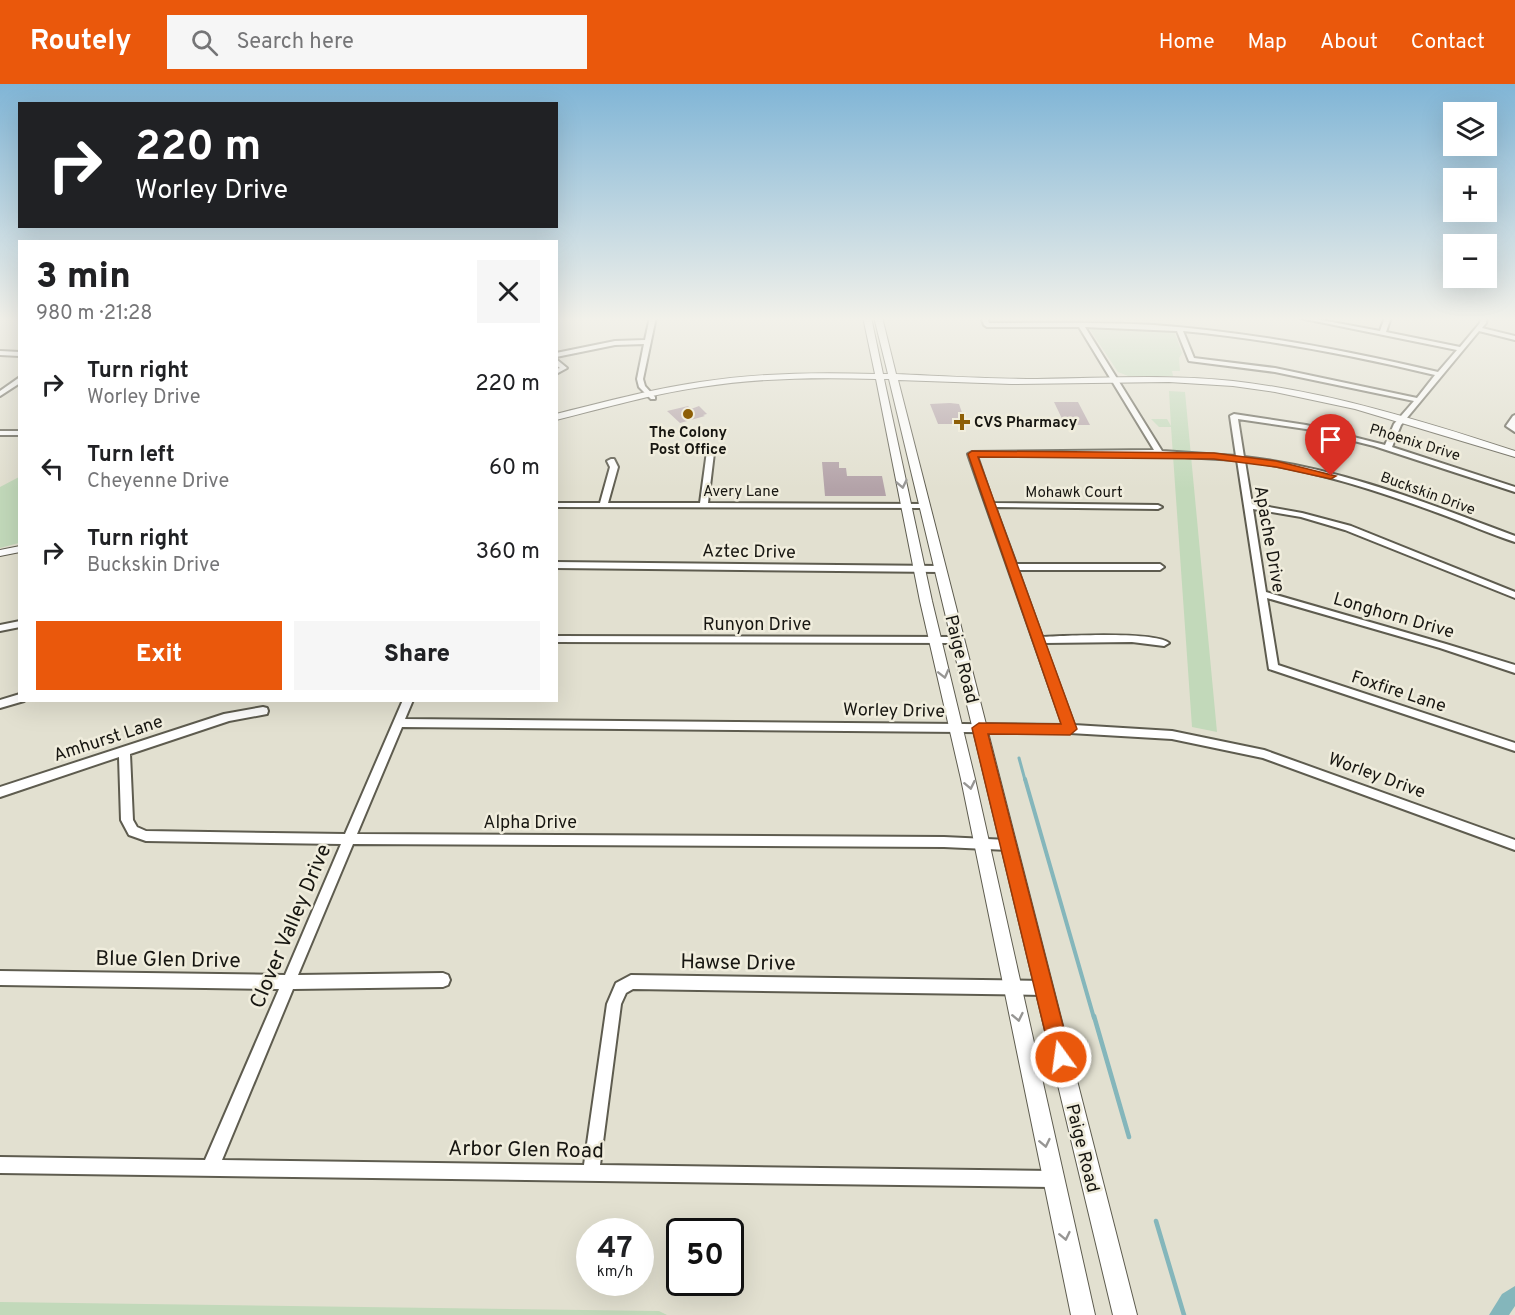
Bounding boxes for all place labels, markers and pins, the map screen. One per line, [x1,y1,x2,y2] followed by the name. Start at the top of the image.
[681,407,695,421] marker: The Colony Post Office
[974,414,1078,433] place label: CVS Pharmacy
[1305,414,1356,476] pin
[955,415,969,429] marker: CVS Pharmacy
[649,424,728,460] place label: The Colony Post Office

